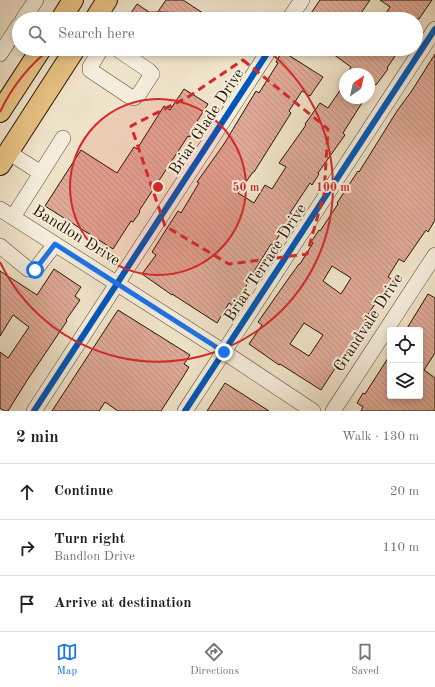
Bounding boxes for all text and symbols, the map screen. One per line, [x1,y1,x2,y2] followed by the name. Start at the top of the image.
[12,12,423,56] search box
[26,23,48,45] icon: search
[58,27,135,42] text: Search here
[167,66,247,178] street label: Briar Glade Drive
[339,68,375,104] north arrow
[151,180,165,194] centre of rings
[233,181,260,194] text: 50 m
[316,182,350,194] text: 100 m
[222,201,310,325] street label: Briar Terrace Drive
[29,203,123,269] street label: Bandlon Drive
[26,261,44,279] route start
[331,271,407,375] street label: Grandvale Drive
[387,327,423,399] map controls
[387,327,423,363] button: locate
[215,343,233,361] route end
[387,363,423,399] button: layers
[16,429,59,446] text: 2 min
[342,430,419,443] text: Walk · 130 m
[16,481,38,503] icon: ahead
[54,484,113,499] text: Continue
[390,485,419,498] text: 20 m
[54,532,125,547] text: Turn right
[16,537,38,559] icon: right
[382,541,419,554] text: 110 m
[54,550,135,563] text: Bandlon Drive
[16,593,38,615] icon: arrive
[54,596,192,611] text: Arrive at destination
[56,641,78,679] tab: Map
[190,641,239,679] tab: Directions
[351,641,379,679] tab: Saved

